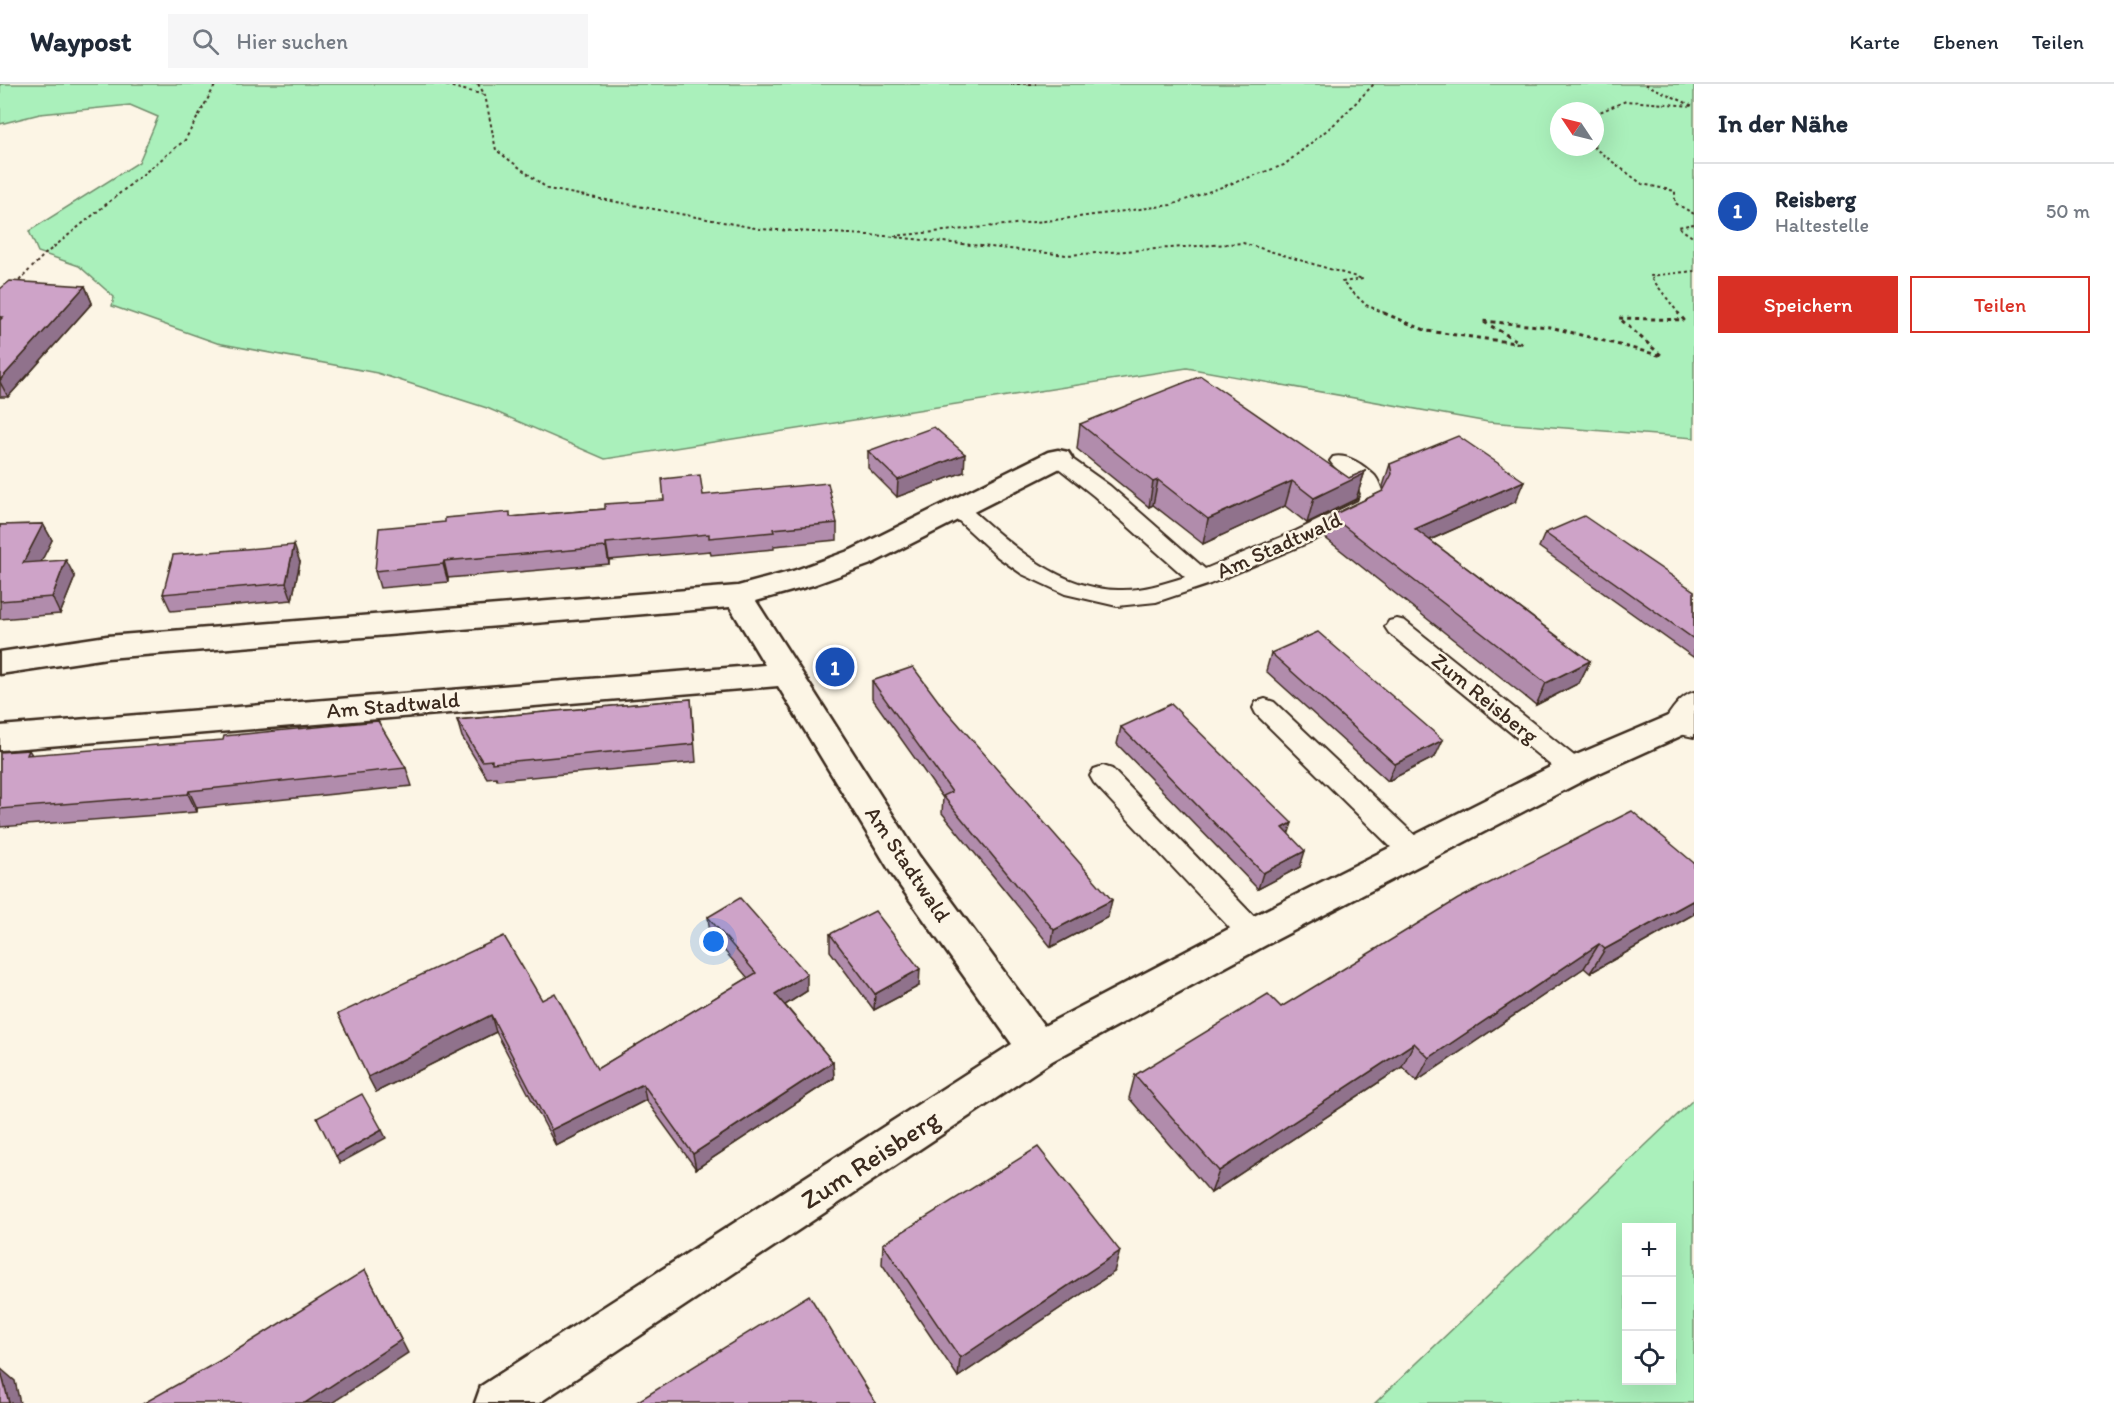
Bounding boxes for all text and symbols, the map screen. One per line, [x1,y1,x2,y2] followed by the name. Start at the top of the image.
[168,14,588,68] search box
[30,24,132,58] text: Waypost
[189,25,222,58] icon: search
[237,28,348,55] text: Hier suchen
[1850,29,1900,54] text: Karte
[1933,29,1999,54] text: Ebenen
[2032,29,2084,54] text: Teilen
[1550,102,1604,156] north arrow
[1718,107,1848,139] text: In der Nähe
[1775,186,1856,213] text: Reisberg
[1733,199,1742,223] text: 1
[2046,199,2090,223] text: 50 m
[1775,213,1869,237] text: Haltestelle
[1718,276,1898,333] button: Speichern
[1910,276,2090,333] button: Teilen
[1212,505,1346,585] street label: Am Stadtwald
[816,644,854,690] pin: 1
[1426,647,1544,750] street label: Zum Reisberg
[325,686,461,724] street label: Am Stadtwald
[859,801,957,927] street label: Am Stadtwald
[699,927,728,956] your location
[794,1102,946,1216] street label: Zum Reisberg
[1622,1223,1676,1385] map controls
[1622,1223,1676,1277] button: +
[1622,1277,1676,1331] button: −
[1622,1331,1676,1385] button: locate

